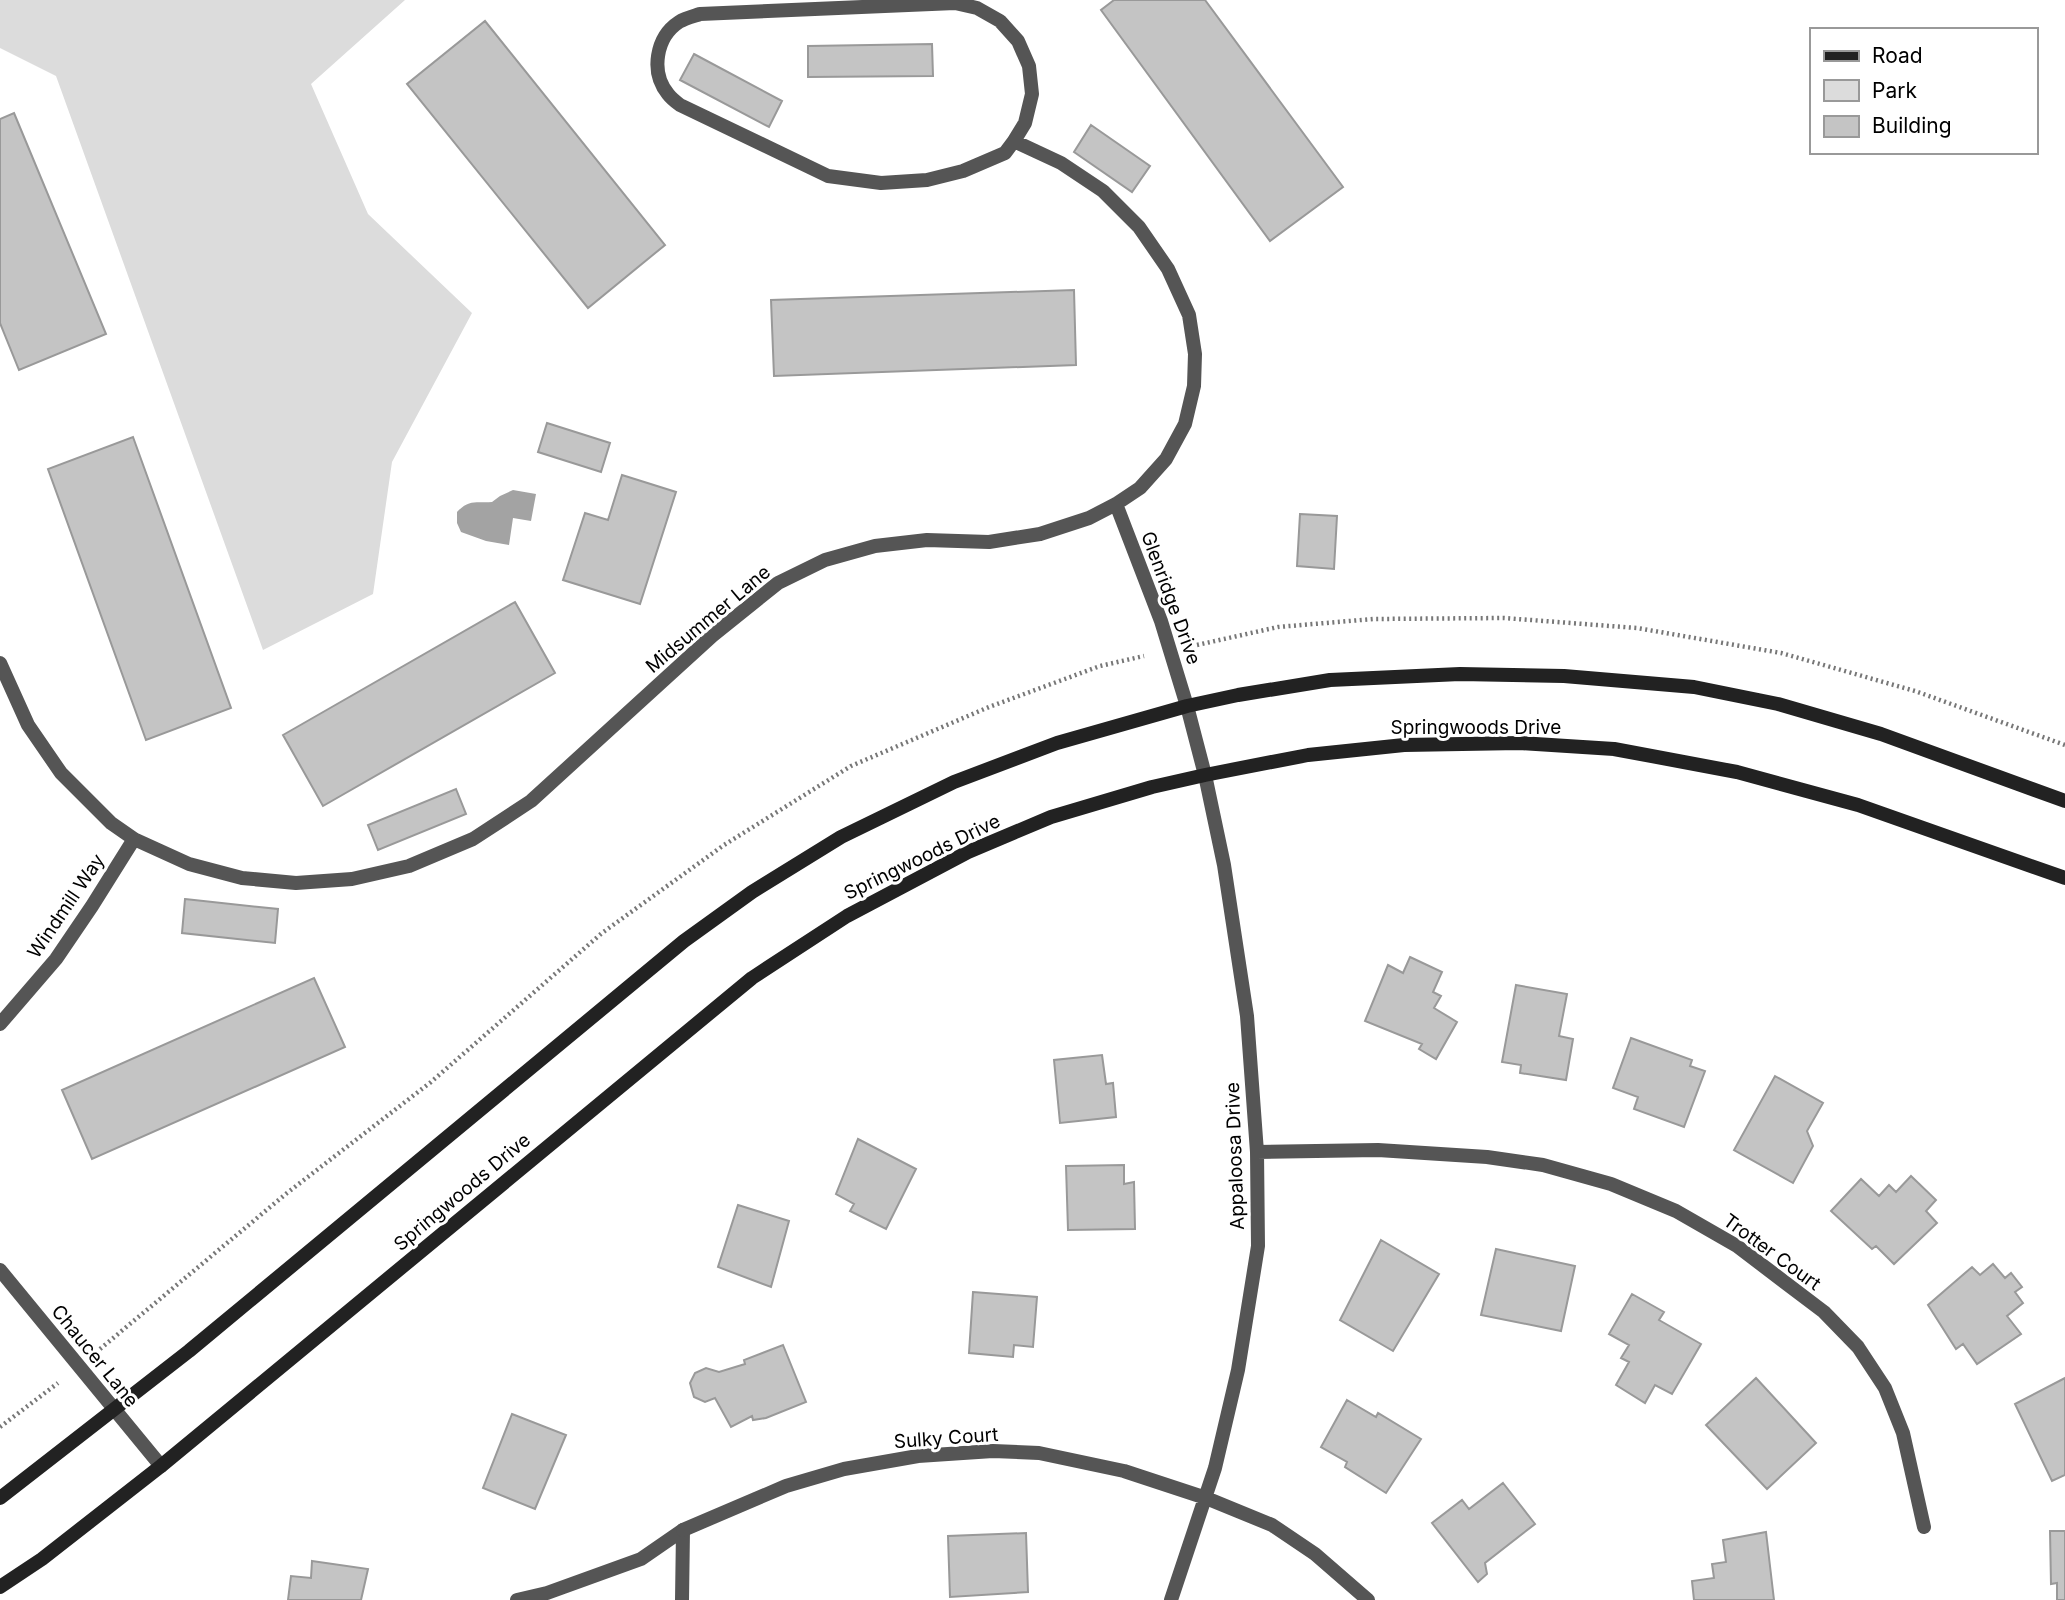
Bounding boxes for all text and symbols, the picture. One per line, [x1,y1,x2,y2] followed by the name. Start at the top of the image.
[1810,28,2037,154] legend
[1872,43,1923,68] text: Road
[1872,78,1917,103] text: Park
[1872,113,1952,138] text: Building
[1136,528,1206,668] street label: Glenridge Drive
[641,560,775,678] street label: Midsummer Lane
[1391,716,1561,739] street label: Springwoods Drive
[840,809,1004,905] street label: Springwoods Drive
[23,849,109,963] street label: Windmill Way
[1221,1082,1249,1230] street label: Appaloosa Drive
[389,1128,535,1256] street label: Springwoods Drive
[1719,1209,1825,1295] street label: Trotter Court
[47,1300,143,1412] street label: Chaucer Lane
[893,1423,999,1453] street label: Sulky Court

